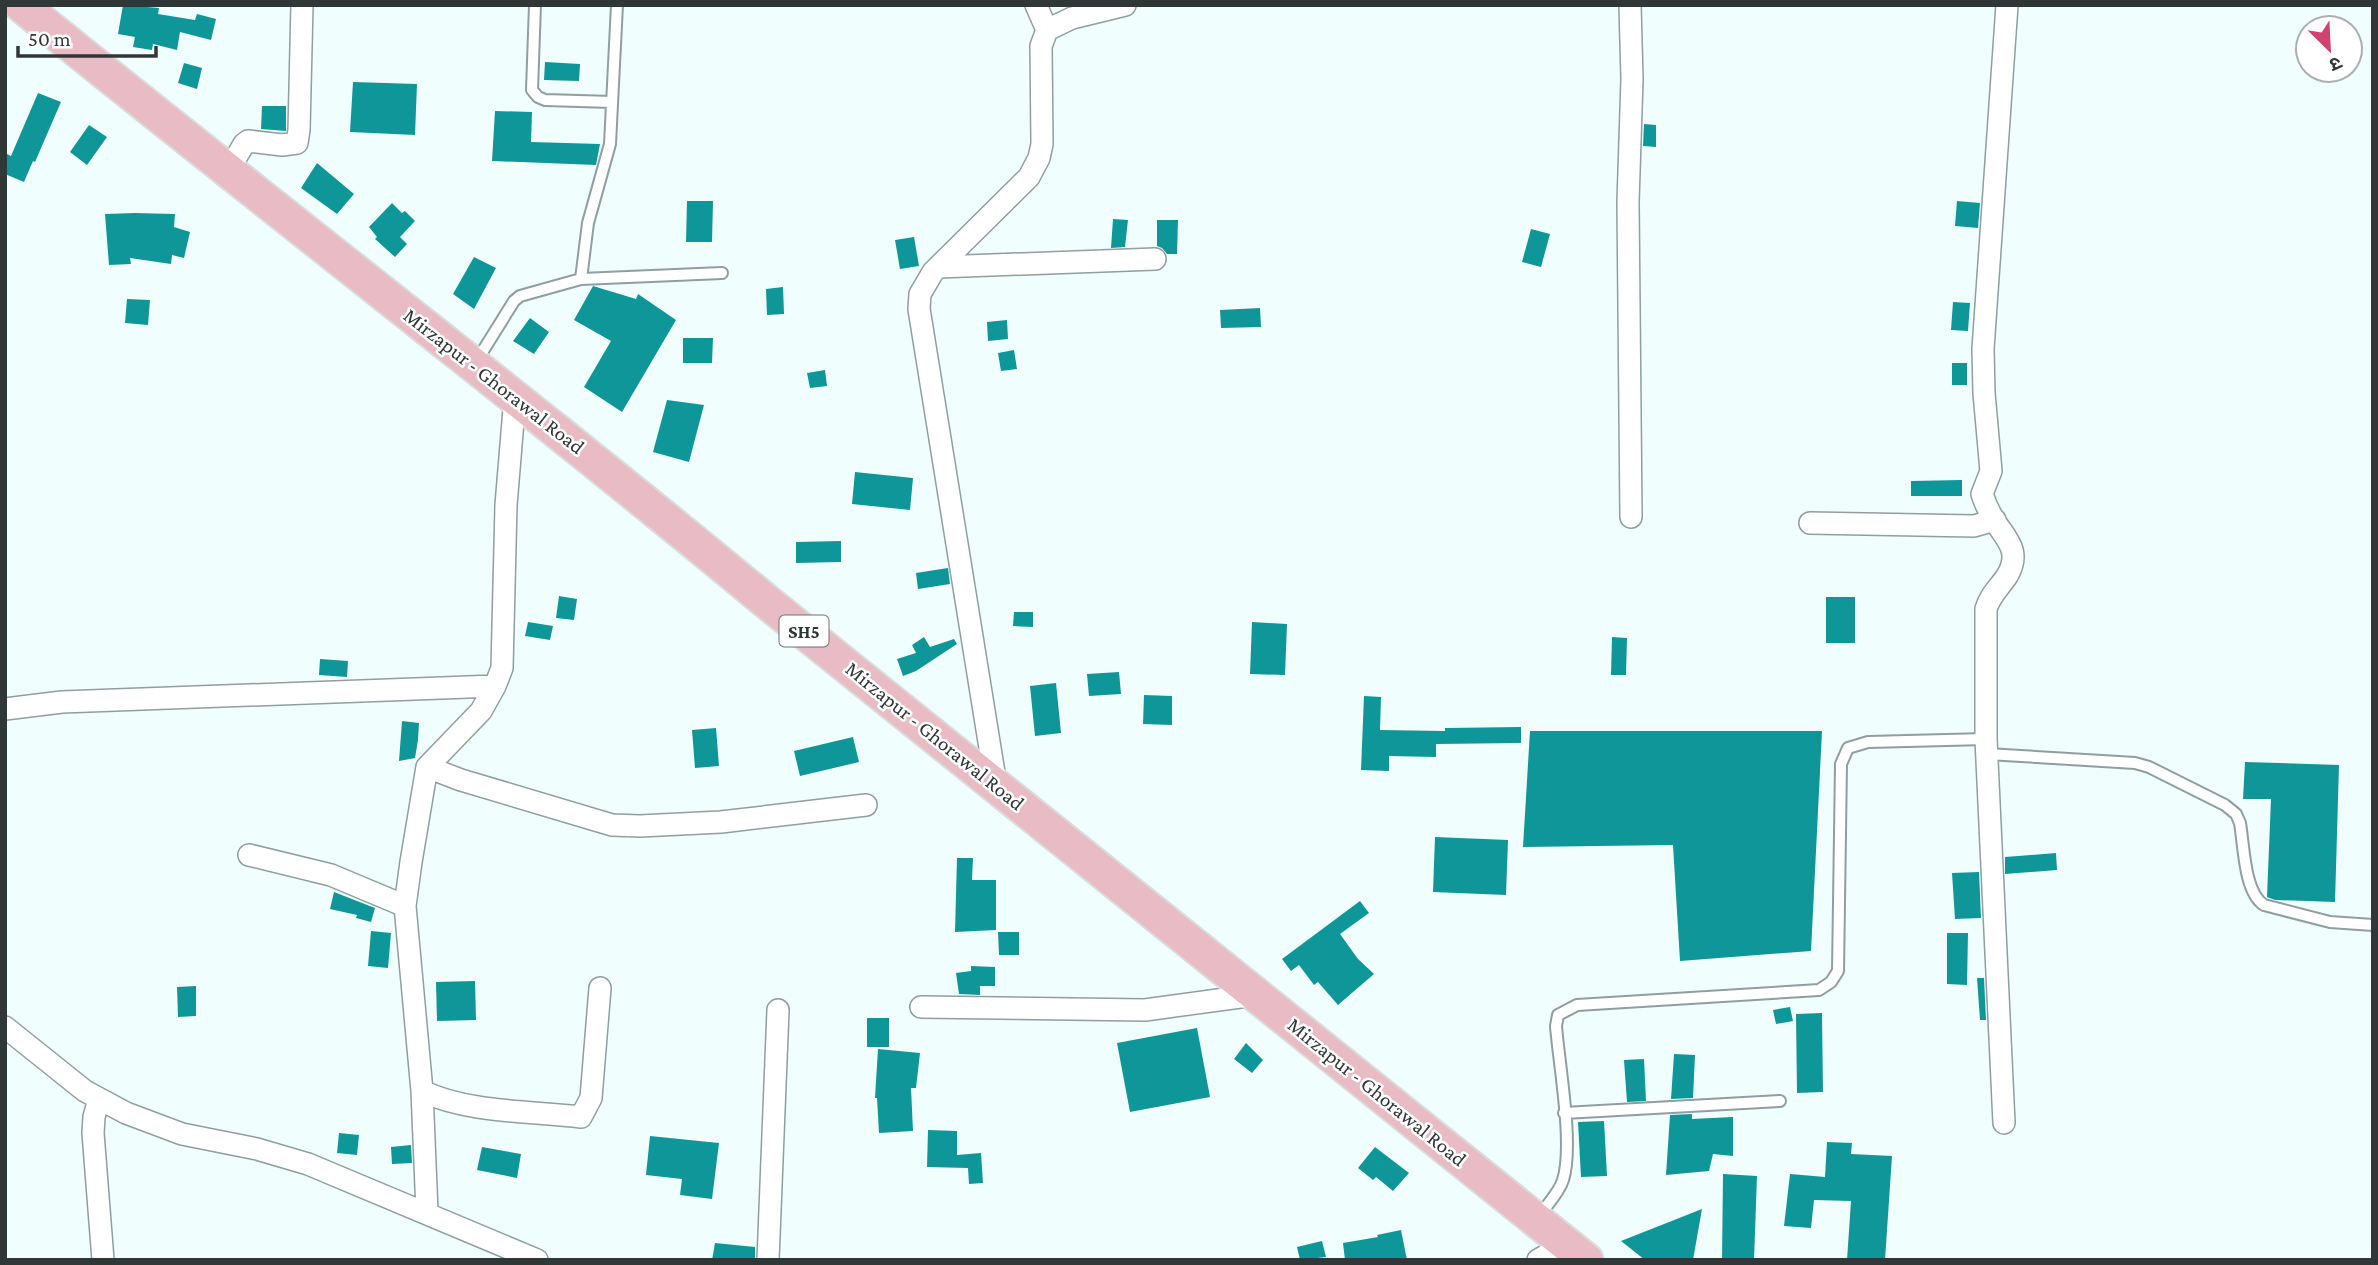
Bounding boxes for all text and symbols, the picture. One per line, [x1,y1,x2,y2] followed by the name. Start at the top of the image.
[18,14,156,58] scale bar
[2294,14,2364,84] north arrow
[28,27,71,51] text: 50 m
[2326,52,2345,76] text: उ
[399,303,589,459] street label: Mirzapur - Ghorawal Road
[780,616,828,646] road number: SH5
[841,657,1029,815] street label: Mirzapur - Ghorawal Road
[1283,1013,1471,1171] street label: Mirzapur - Ghorawal Road

